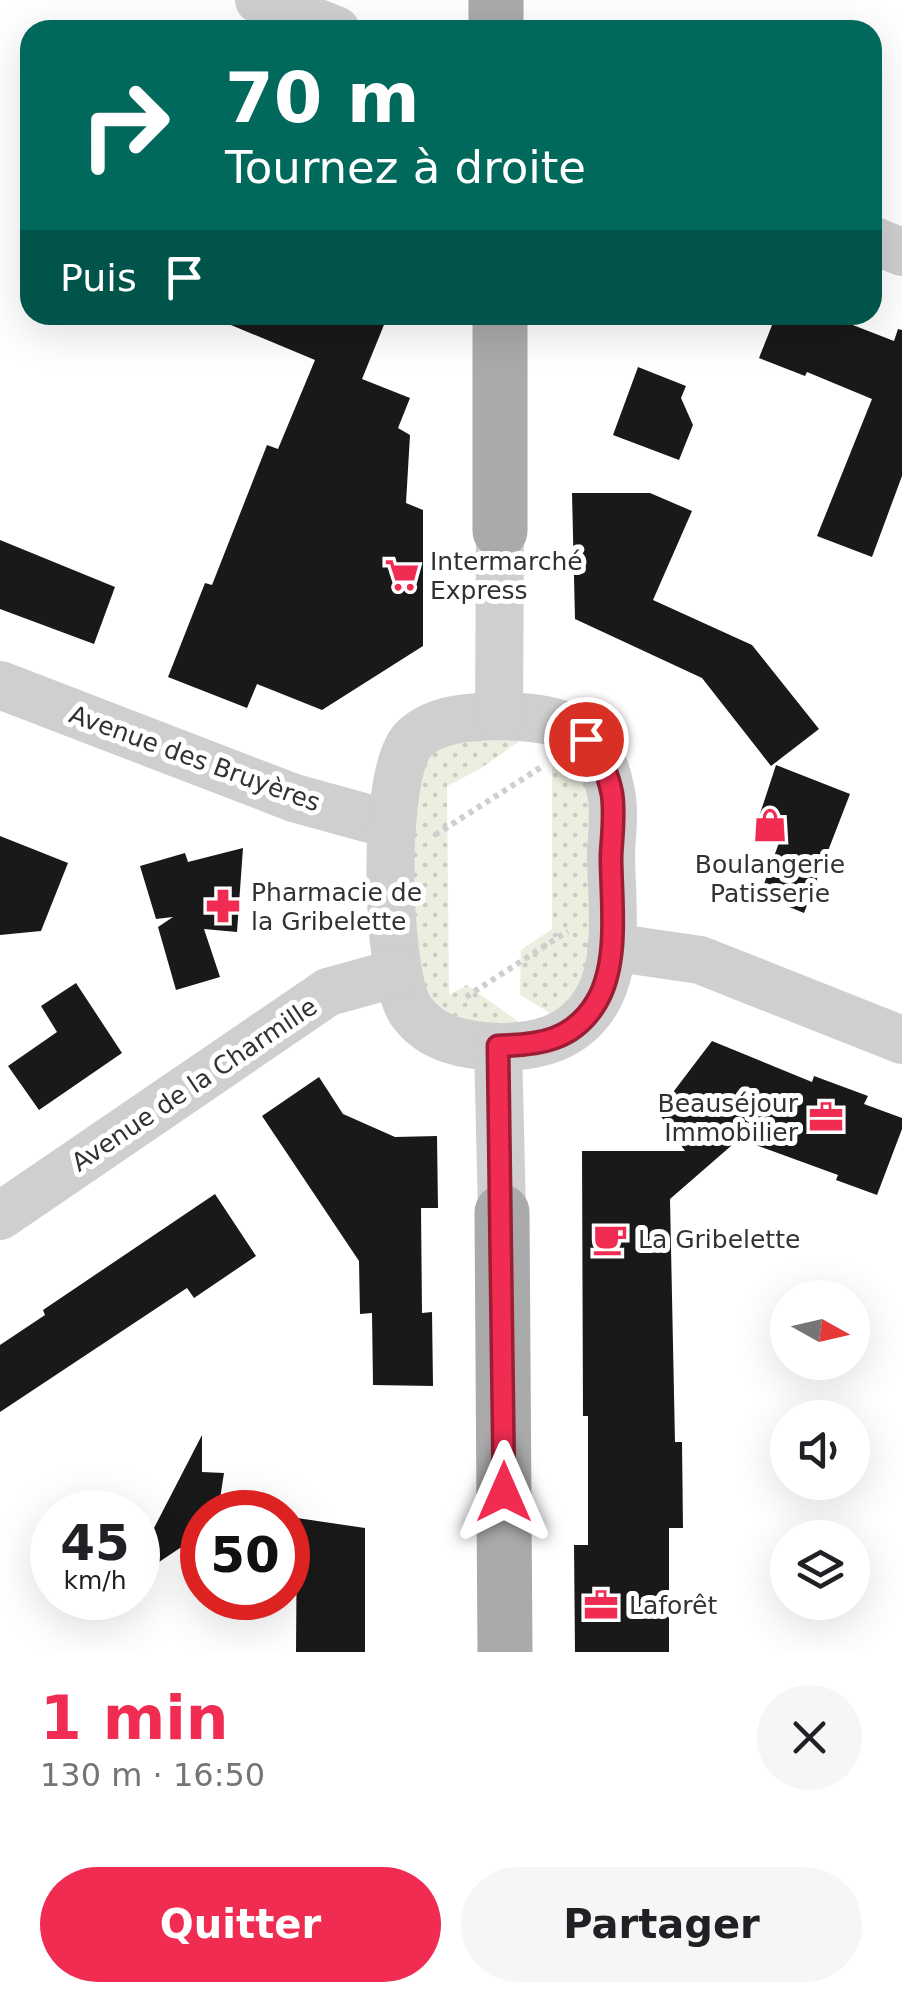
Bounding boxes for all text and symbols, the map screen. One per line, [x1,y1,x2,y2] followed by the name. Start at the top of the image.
[225,57,420,139] text: 70 m
[60,60,190,190] icon: right
[225,141,586,194] text: Tournez à droite
[157,250,212,305] icon: arrive
[60,256,137,300] text: Puis
[430,547,583,605] place label: Intermarché Express
[383,556,421,594] supermarket icon: Intermarché Express
[544,697,629,782] pin
[66,700,324,817] street label: Avenue des Bruyères
[559,712,614,767] icon: arrive
[751,806,789,844] shop icon: Boulangerie Patisserie
[695,850,845,908] place label: Boulangerie Patisserie
[251,878,422,936] place label: Pharmacie de la Gribelette
[204,887,242,925] pharmacy icon: Pharmacie de la Gribelette
[66,992,322,1177] street label: Avenue de la Charmille
[658,1089,799,1147] place label: Beauséjour Immobilier
[807,1098,845,1136] office icon: Beauséjour Immobilier
[591,1220,629,1258] cafe icon: La Gribelette
[638,1225,800,1254] place label: La Gribelette
[770,1280,870,1380] north arrow
[770,1280,870,1620] map controls
[770,1400,870,1500] button: sound
[452,1440,556,1544] position arrow
[180,1490,310,1620] speed limit sign: 50
[60,1514,130,1572] text: 45
[770,1520,870,1620] button: layers
[63,1566,127,1595] text: km/h
[582,1586,620,1624] office icon: Laforêt
[629,1591,717,1620] place label: Laforêt
[40,1683,228,1753] text: 1 min
[757,1685,862,1790] button: close
[40,1756,265,1794] text: 130 m · 16:50
[40,1867,441,1982] button: Quitter
[461,1867,862,1982] button: Partager

